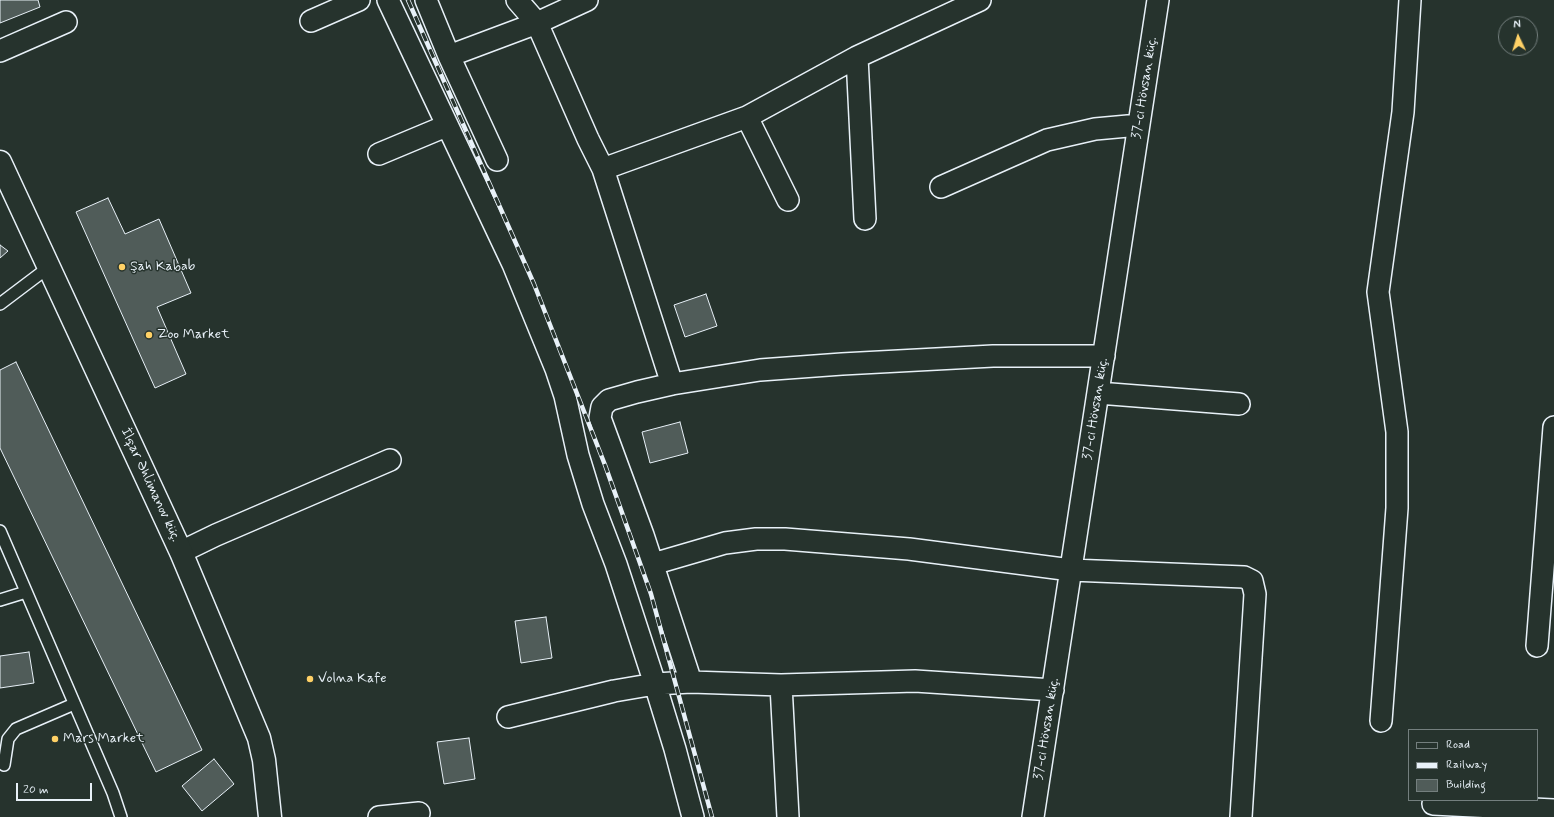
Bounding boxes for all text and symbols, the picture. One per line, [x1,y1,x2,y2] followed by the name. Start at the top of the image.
[1498,16,1538,56] north arrow
[1513,18,1521,32] text: N
[1129,36,1161,140] street label: 37-ci Hövsan küç.
[130,259,195,275] place label: Şah Kabab
[117,262,127,272] marker: Şah Kabab
[157,327,229,343] place label: Zoo Market
[144,330,154,340] marker: Zoo Market
[1080,357,1112,461] street label: 37-ci Hövsan küç.
[116,425,184,545] street label: İlqar Əhlimanov küç.
[318,671,387,687] place label: Volna Kafe
[305,674,315,684] marker: Volna Kafe
[1031,677,1063,781] street label: 37-ci Hövsan küç.
[1408,729,1538,801] legend
[63,731,144,747] place label: Mars Market
[50,734,60,744] marker: Mars Market
[1446,737,1470,753] text: Road
[1446,757,1487,773] text: Railway
[18,775,94,801] scale bar
[1446,777,1486,793] text: Building
[23,782,49,798] text: 20 m

